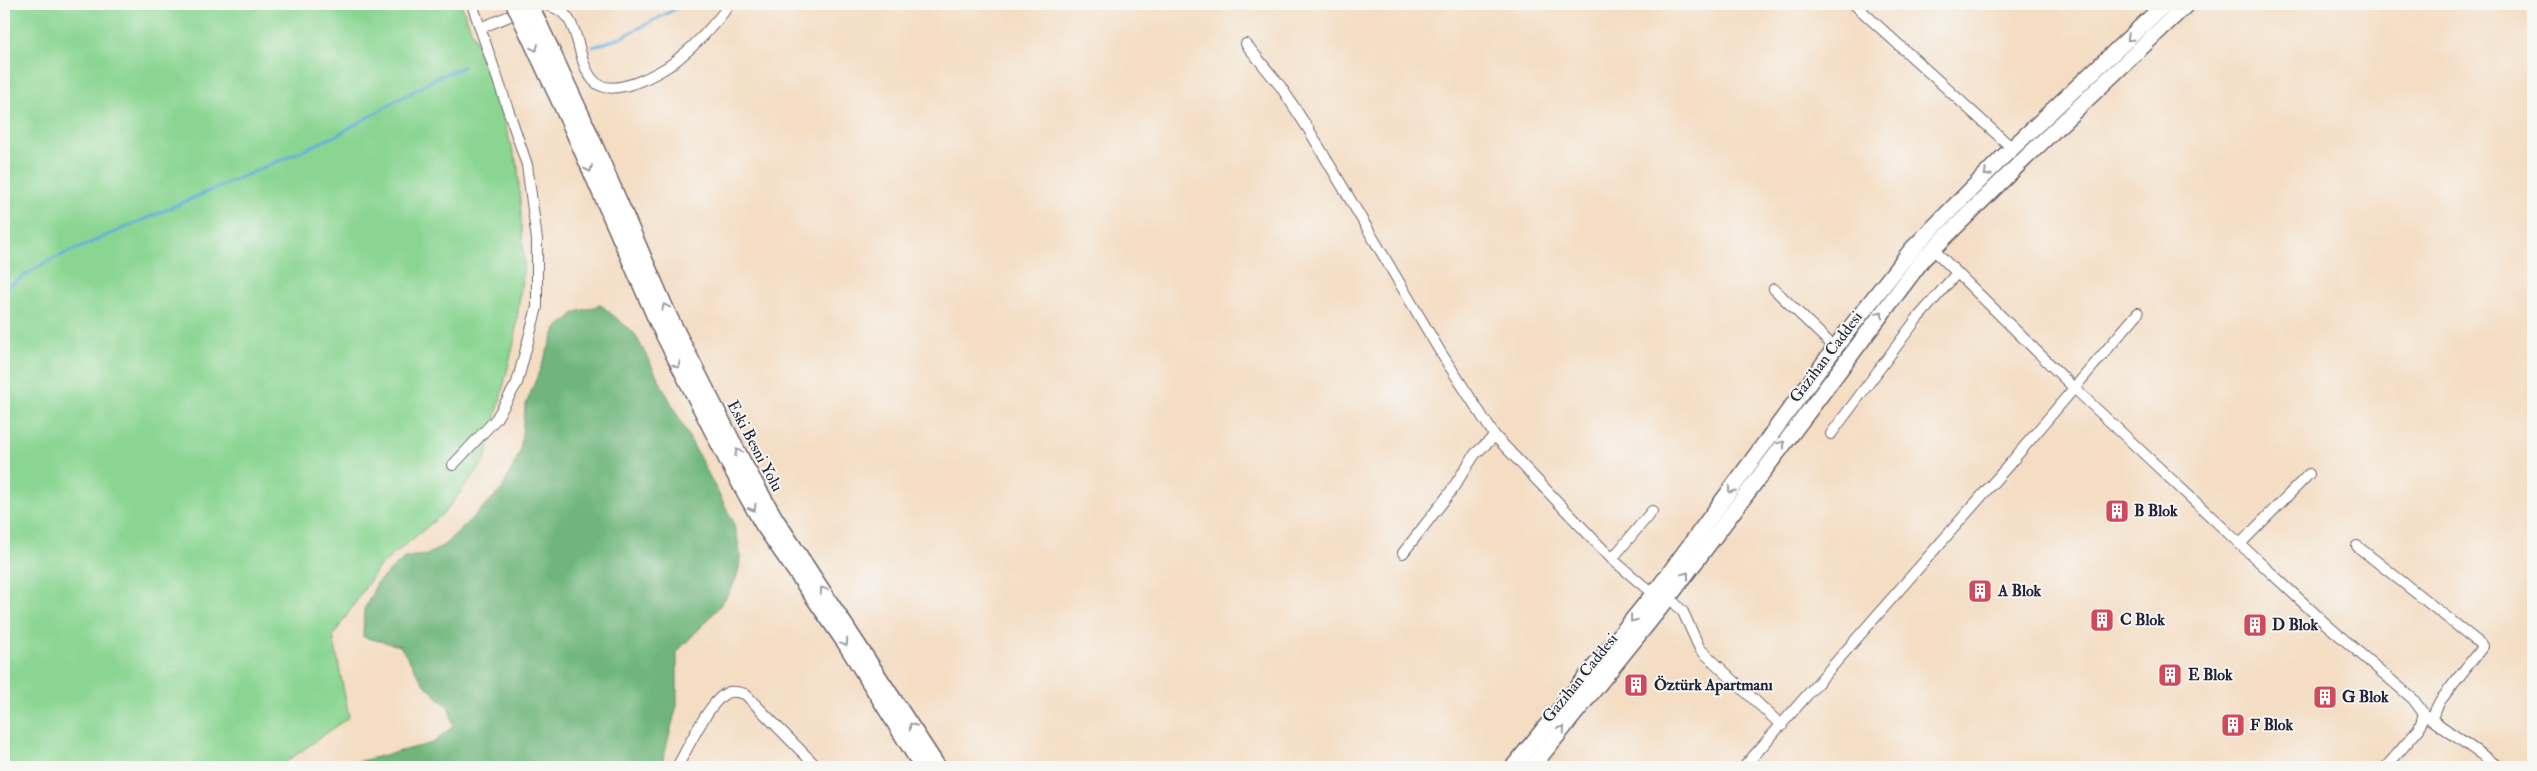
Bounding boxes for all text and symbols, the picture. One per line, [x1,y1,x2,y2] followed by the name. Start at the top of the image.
[2126,32,2135,41] one-way arrow
[528,43,539,52] one-way arrow
[583,164,594,173] one-way arrow
[1983,168,1992,177] one-way arrow
[661,303,672,312] one-way arrow
[1785,307,1867,407] street label: Gazihan Caddesi
[1874,311,1882,320] one-way arrow
[671,360,682,369] one-way arrow
[723,397,787,495] street label: Eski Besni Yolu
[1777,441,1785,450] one-way arrow
[734,448,744,457] one-way arrow
[1728,484,1737,494] one-way arrow
[2104,498,2130,524] building icon: B Blok
[2134,501,2178,521] place label: B Blok
[747,503,757,512] one-way arrow
[1680,572,1688,581] one-way arrow
[1967,578,1993,604] building icon: A Blok
[1997,581,2042,601] place label: A Blok
[820,586,829,596] one-way arrow
[2089,607,2115,633] building icon: C Blok
[2120,610,2165,630] place label: C Blok
[2242,612,2268,638] building icon: D Blok
[1630,613,1638,622] one-way arrow
[2272,615,2318,635] place label: D Blok
[1538,629,1622,727] street label: Gazihan Caddesi
[839,637,848,646] one-way arrow
[2157,662,2183,688] building icon: E Blok
[2188,665,2233,685] place label: E Blok
[1623,672,1649,698] building icon: Öztürk Apartmanı
[1654,675,1773,696] place label: Öztürk Apartmanı
[2312,684,2338,710] building icon: G Blok
[2342,687,2389,707] place label: G Blok
[2220,712,2246,738] building icon: F Blok
[2250,715,2293,735] place label: F Blok
[909,723,918,732] one-way arrow
[1557,726,1565,735] one-way arrow

